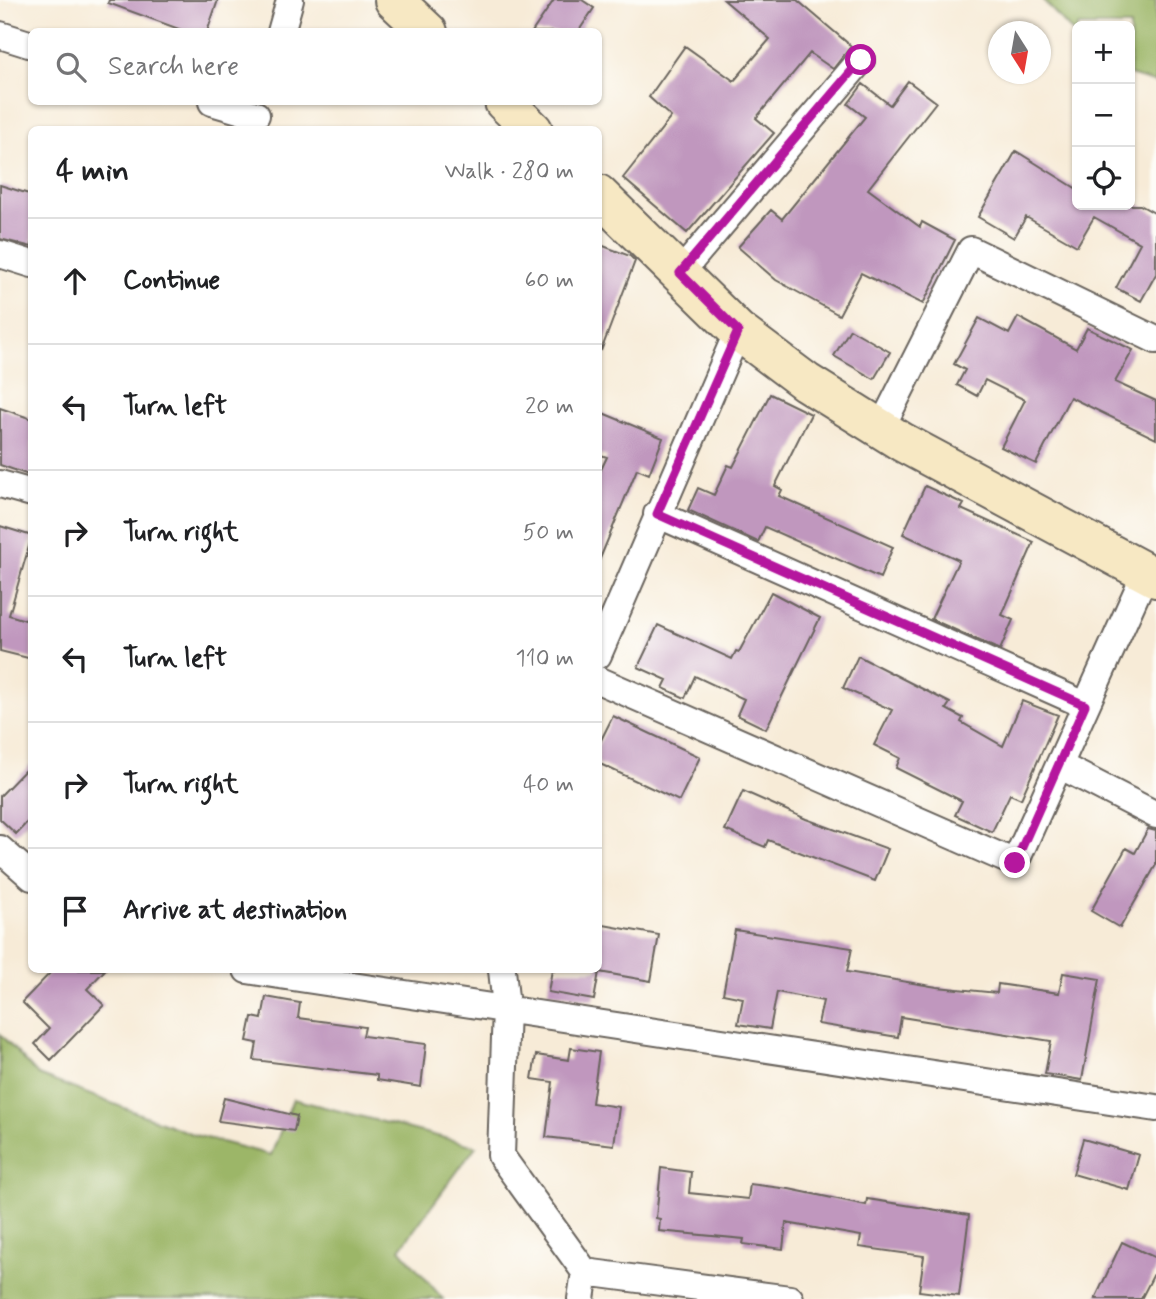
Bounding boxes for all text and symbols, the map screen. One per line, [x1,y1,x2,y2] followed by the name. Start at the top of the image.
[988,21,1051,84] north arrow
[1072,21,1135,210] map controls
[1072,21,1135,84] button: +
[28,28,602,105] search box
[845,44,876,75] route start
[52,48,90,86] icon: search
[108,50,239,84] text: Search here
[1072,84,1135,147] button: −
[1072,147,1135,210] button: locate
[56,152,129,191] text: 4 min
[444,157,574,187] text: Walk · 280 m
[56,262,94,300] icon: ahead
[123,264,220,298] text: Continue
[525,266,574,296] text: 60 m
[56,388,94,426] icon: left
[123,390,227,424] text: Turn left
[525,392,574,422] text: 20 m
[56,514,94,552] icon: right
[123,516,239,550] text: Turn right
[523,518,574,548] text: 50 m
[56,640,94,678] icon: left
[123,642,227,676] text: Turn left
[515,644,574,674] text: 110 m
[56,766,94,804] icon: right
[123,768,239,802] text: Turn right
[523,770,574,800] text: 40 m
[999,847,1030,878] route end
[56,892,94,930] icon: arrive
[123,894,347,928] text: Arrive at destination

